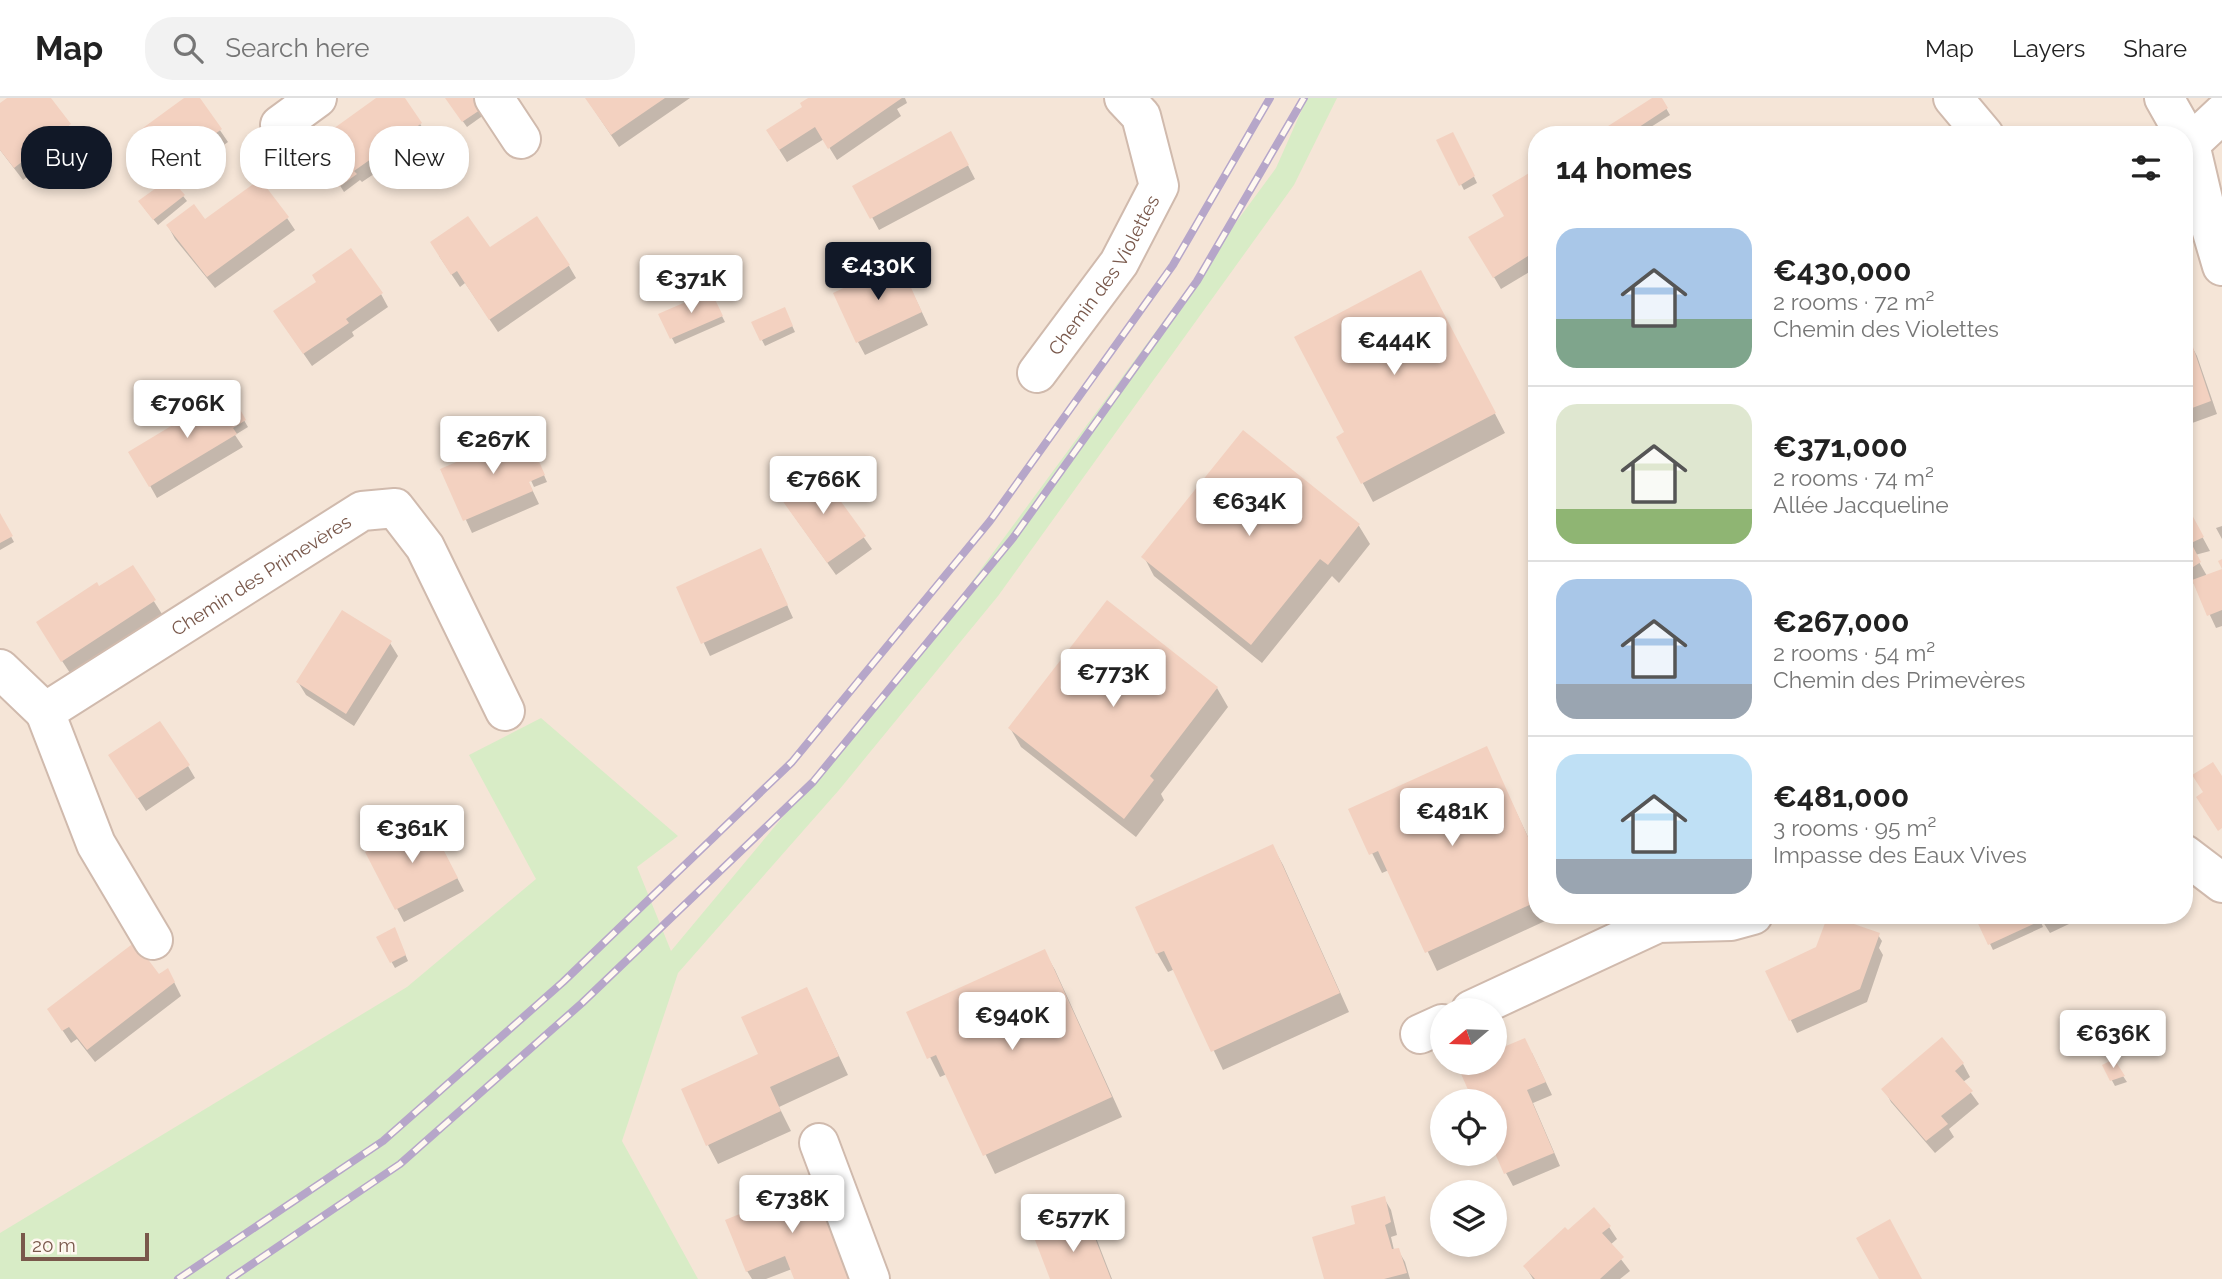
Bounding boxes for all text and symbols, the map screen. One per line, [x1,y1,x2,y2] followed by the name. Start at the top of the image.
[145,17,635,80] search box
[35,29,103,68] text: Map
[169,29,207,67] icon: search
[225,33,370,63] text: Search here
[1925,34,1974,63] text: Map
[2012,34,2085,63] text: Layers
[2123,34,2187,63] text: Share
[21,126,112,189] chip: Buy
[126,126,226,189] chip: Rent
[240,126,355,189] chip: Filters
[369,126,469,189] chip: New
[2127,149,2165,187] icon: filters
[1556,151,1692,186] text: 14 homes
[1043,191,1163,359] street label: Chemin des Violettes
[829,242,927,302] pin: €430K
[841,251,915,278] text: €430K
[1773,253,1911,288] text: €430,000
[642,256,740,315] pin: €371K
[1612,256,1696,340] icon: home
[656,264,726,291] text: €371K
[1773,288,1934,315] text: 2 rooms · 72 m²
[1773,315,1999,342] text: Chemin des Violettes
[1345,317,1443,377] pin: €444K
[1357,326,1431,353] text: €444K
[138,380,236,440] pin: €706K
[150,389,224,416] text: €706K
[444,416,542,476] pin: €267K
[456,425,530,452] text: €267K
[1773,429,1908,464] text: €371,000
[1612,432,1696,516] icon: home
[774,456,872,516] pin: €766K
[1773,464,1934,491] text: 2 rooms · 74 m²
[786,465,860,492] text: €766K
[1200,478,1298,538] pin: €634K
[1212,487,1286,514] text: €634K
[1773,491,1949,518] text: Allée Jacqueline
[167,510,355,640] street label: Chemin des Primevères
[1773,604,1909,639] text: €267,000
[1612,607,1696,691] icon: home
[1773,639,1935,666] text: 2 rooms · 54 m²
[1064,650,1162,709] pin: €773K
[1077,658,1149,685] text: €773K
[1773,666,2025,693] text: Chemin des Primevères
[1773,779,1909,814] text: €481,000
[1612,782,1696,866] icon: home
[1403,788,1501,848] pin: €481K
[1416,797,1488,824] text: €481K
[363,806,461,865] pin: €361K
[376,814,448,841] text: €361K
[1773,814,1936,841] text: 3 rooms · 95 m²
[1773,841,2027,868] text: Impasse des Eaux Vives
[963,992,1061,1052] pin: €940K
[1430,998,1507,1074] north arrow
[1430,998,1507,1257] map controls
[975,1001,1049,1028] text: €940K
[2064,1010,2162,1070] pin: €636K
[2076,1019,2150,1046] text: €636K
[1430,1089,1507,1166] button: locate
[743,1176,841,1235] pin: €738K
[1430,1180,1507,1257] button: layers
[755,1184,829,1211] text: €738K
[1024,1194,1122,1254] pin: €577K
[1037,1203,1109,1230] text: €577K
[21,1230,149,1262] scale bar
[32,1234,76,1256] text: 20 m

